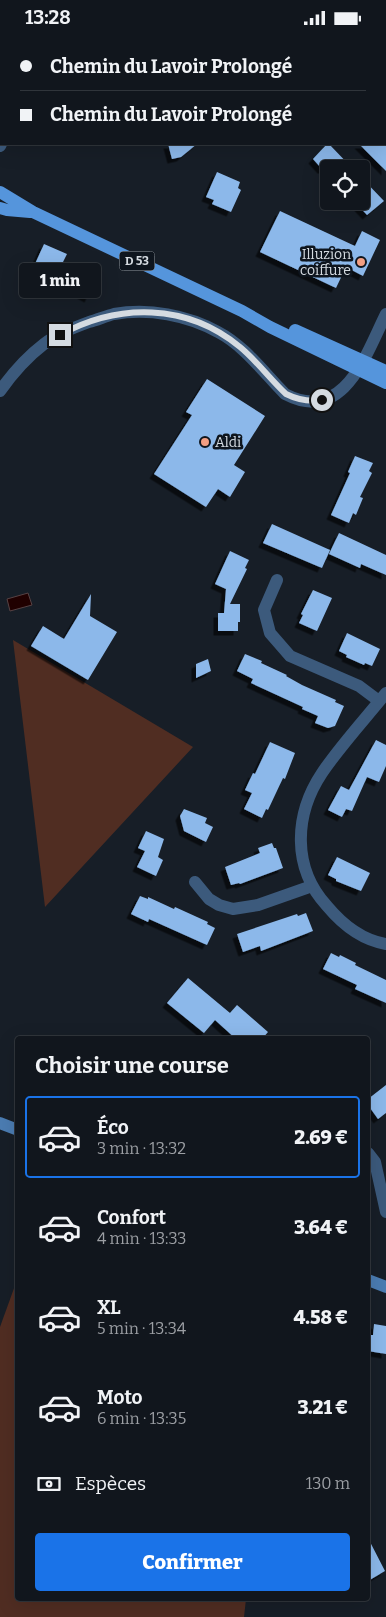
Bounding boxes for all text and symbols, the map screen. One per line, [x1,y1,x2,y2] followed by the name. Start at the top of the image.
[25,6,71,29] text: 13:28
[50,55,292,78] text: Chemin du Lavoir Prolongé
[50,103,292,126] text: Chemin du Lavoir Prolongé
[320,160,370,210] map controls
[320,160,370,210] button: locate
[300,246,351,279] place label: Illuzion coiffure
[120,252,154,271] road number: D 53
[355,256,367,268] marker: Illuzion coiffure
[19,263,101,297] callout: 1 min
[40,271,80,290] text: 1 min
[49,324,71,346] route end
[311,389,333,411] route start
[215,434,241,451] place label: Aldi
[199,436,211,448] marker: Aldi
[35,1052,229,1079] text: Choisir une course
[37,1115,82,1160] icon: car
[97,1116,129,1139] text: Éco
[294,1126,348,1149] text: 2.69 €
[97,1139,186,1158] text: 3 min · 13:32
[37,1205,82,1250] icon: car
[97,1206,166,1229] text: Confort
[294,1216,348,1239] text: 3.64 €
[97,1229,186,1248] text: 4 min · 13:33
[37,1295,82,1340] icon: car
[97,1296,121,1319] text: XL
[294,1306,348,1329] text: 4.58 €
[97,1319,186,1338] text: 5 min · 13:34
[37,1385,82,1430] icon: car
[97,1386,143,1409] text: Moto
[298,1396,348,1419] text: 3.21 €
[97,1409,186,1428] text: 6 min · 13:35
[35,1470,63,1498] icon: cash
[75,1472,146,1495] text: Espèces
[306,1474,350,1493] text: 130 m
[35,1533,350,1591] button: Confirmer

